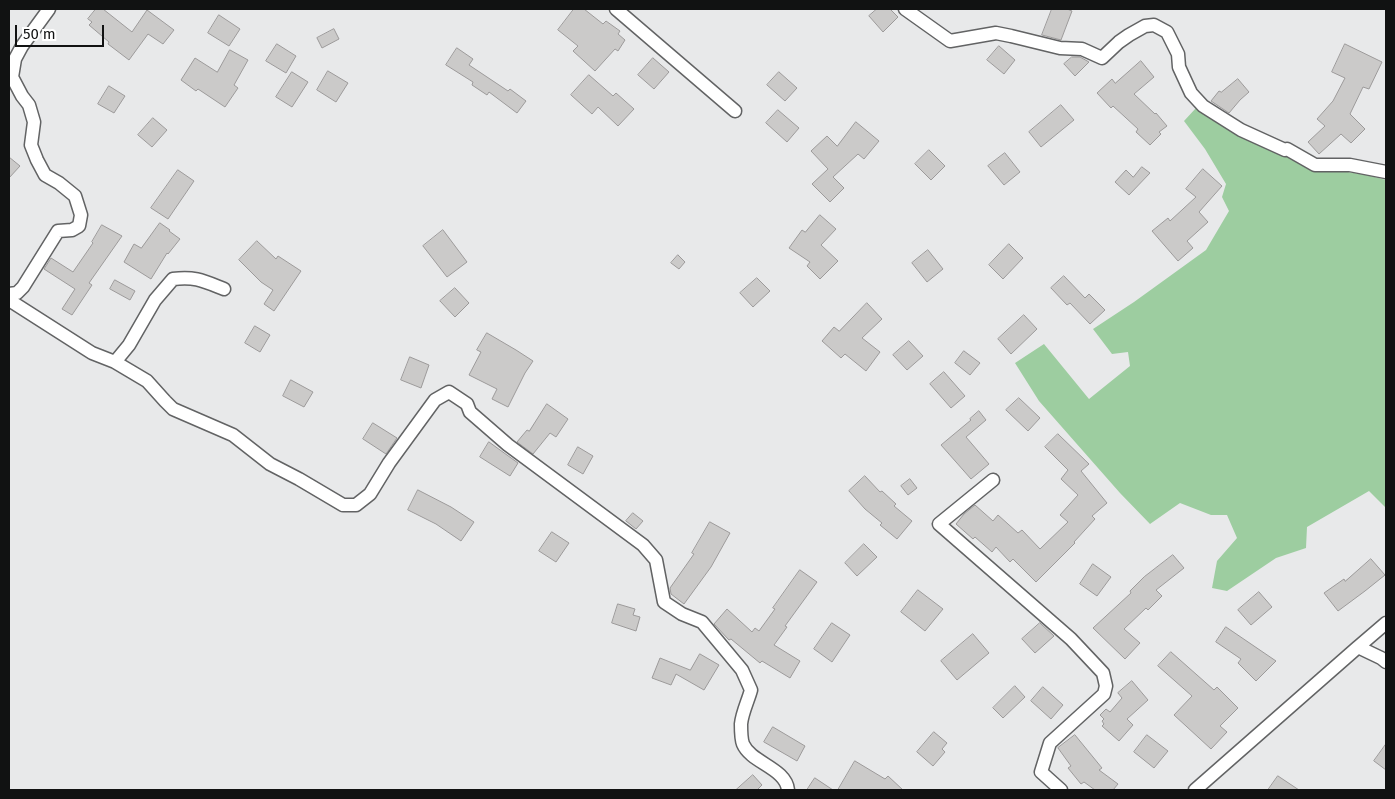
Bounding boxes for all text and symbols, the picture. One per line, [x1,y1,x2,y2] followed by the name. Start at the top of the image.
[18,15,106,47] scale bar
[23,25,56,43] text: 50 m

